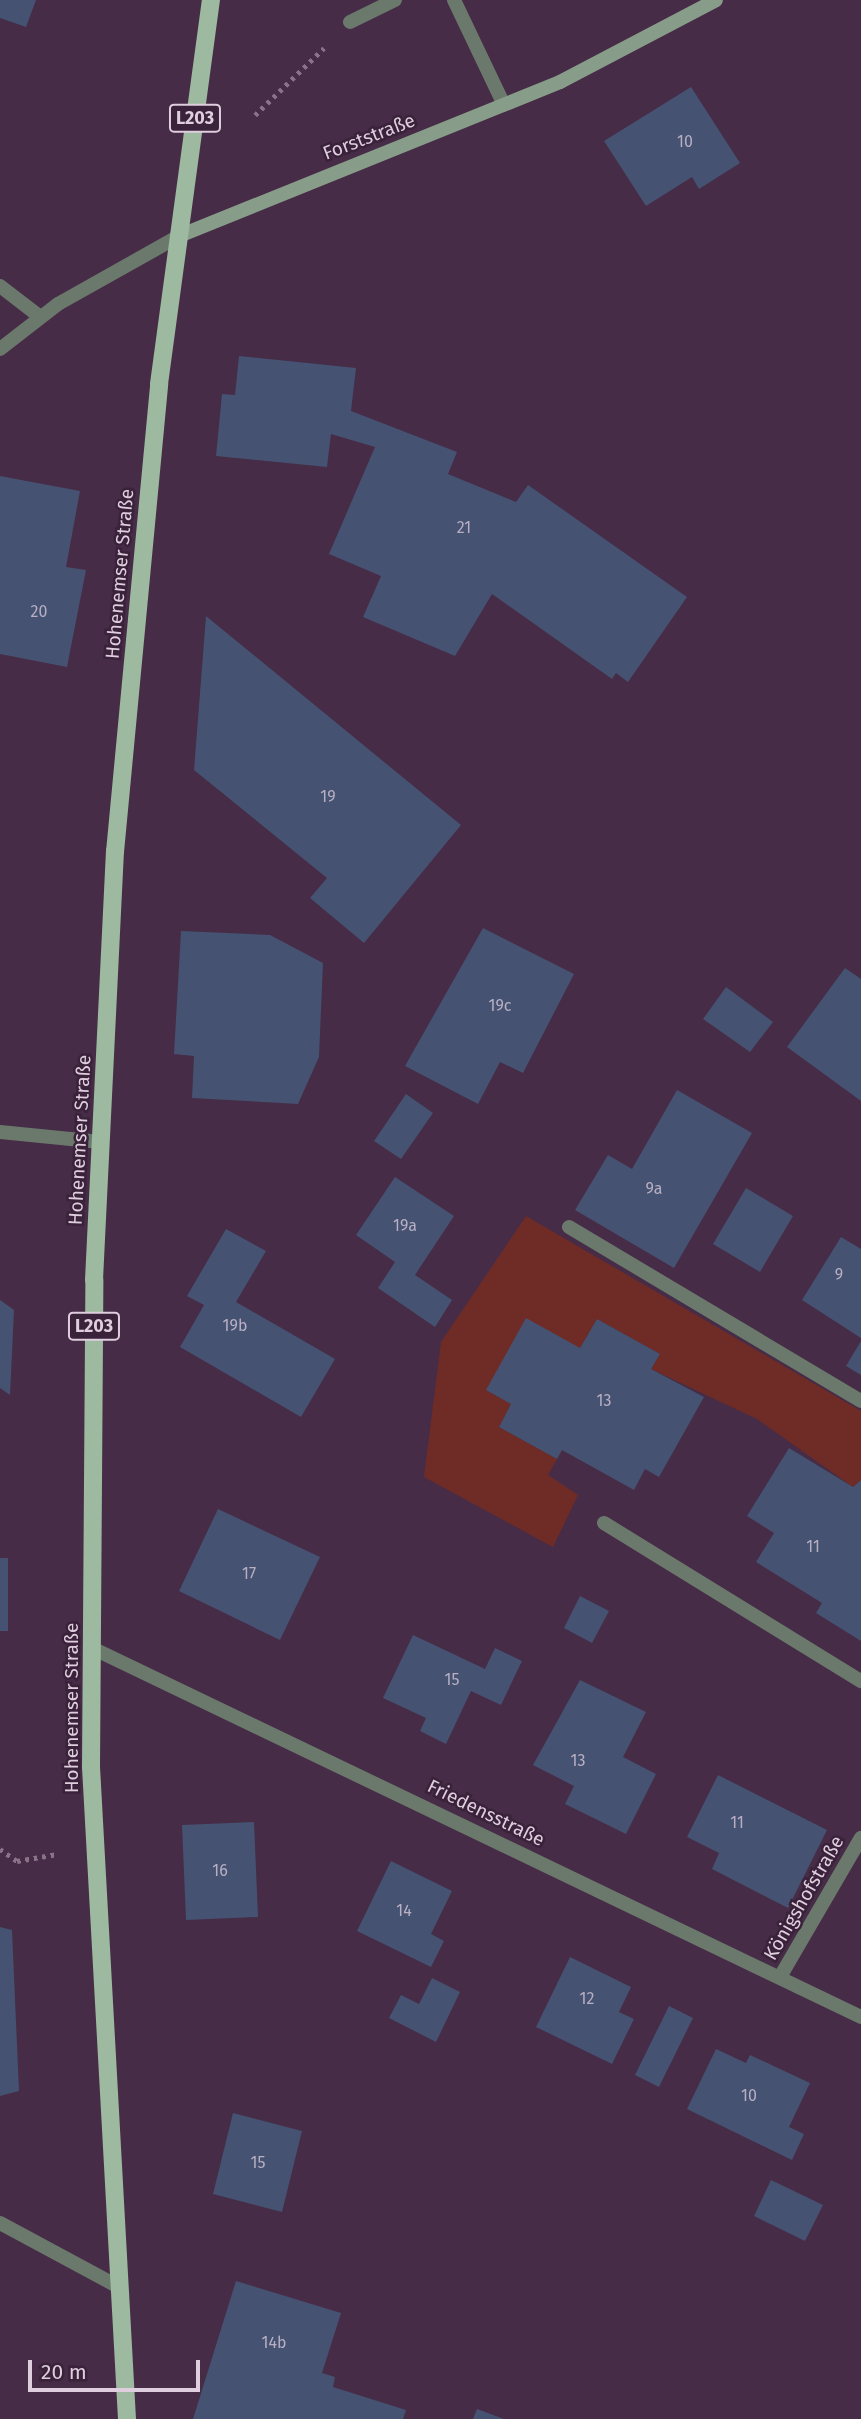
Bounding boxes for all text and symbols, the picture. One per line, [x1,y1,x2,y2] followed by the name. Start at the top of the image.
[169,104,221,132] road number: L203
[320,109,418,165] street label: Forststraße
[677,132,693,152] house number: 10
[101,488,139,660] street label: Hohenemser Straße
[457,518,471,538] house number: 21
[31,602,47,622] house number: 20
[320,787,336,807] house number: 19
[489,996,511,1016] house number: 19c
[64,1054,96,1226] street label: Hohenemser Straße
[646,1179,662,1199] house number: 9a
[393,1216,417,1236] house number: 19a
[835,1265,843,1285] house number: 9
[68,1311,120,1340] road number: L203
[223,1316,247,1336] house number: 19b
[597,1391,611,1411] house number: 13
[806,1537,820,1557] house number: 11
[242,1564,256,1584] house number: 17
[61,1623,83,1793] street label: Hohenemser Straße
[445,1670,459,1690] house number: 15
[571,1751,585,1771] house number: 13
[424,1775,548,1851] street label: Friedensstraße
[730,1813,744,1833] house number: 11
[759,1832,849,1964] street label: Königshofstraße
[212,1861,228,1881] house number: 16
[396,1901,412,1921] house number: 14
[580,1989,594,2009] house number: 12
[741,2086,757,2106] house number: 10
[251,2153,265,2173] house number: 15
[262,2333,286,2353] house number: 14b
[32,2346,203,2390] scale bar
[41,2359,87,2385] text: 20 m

